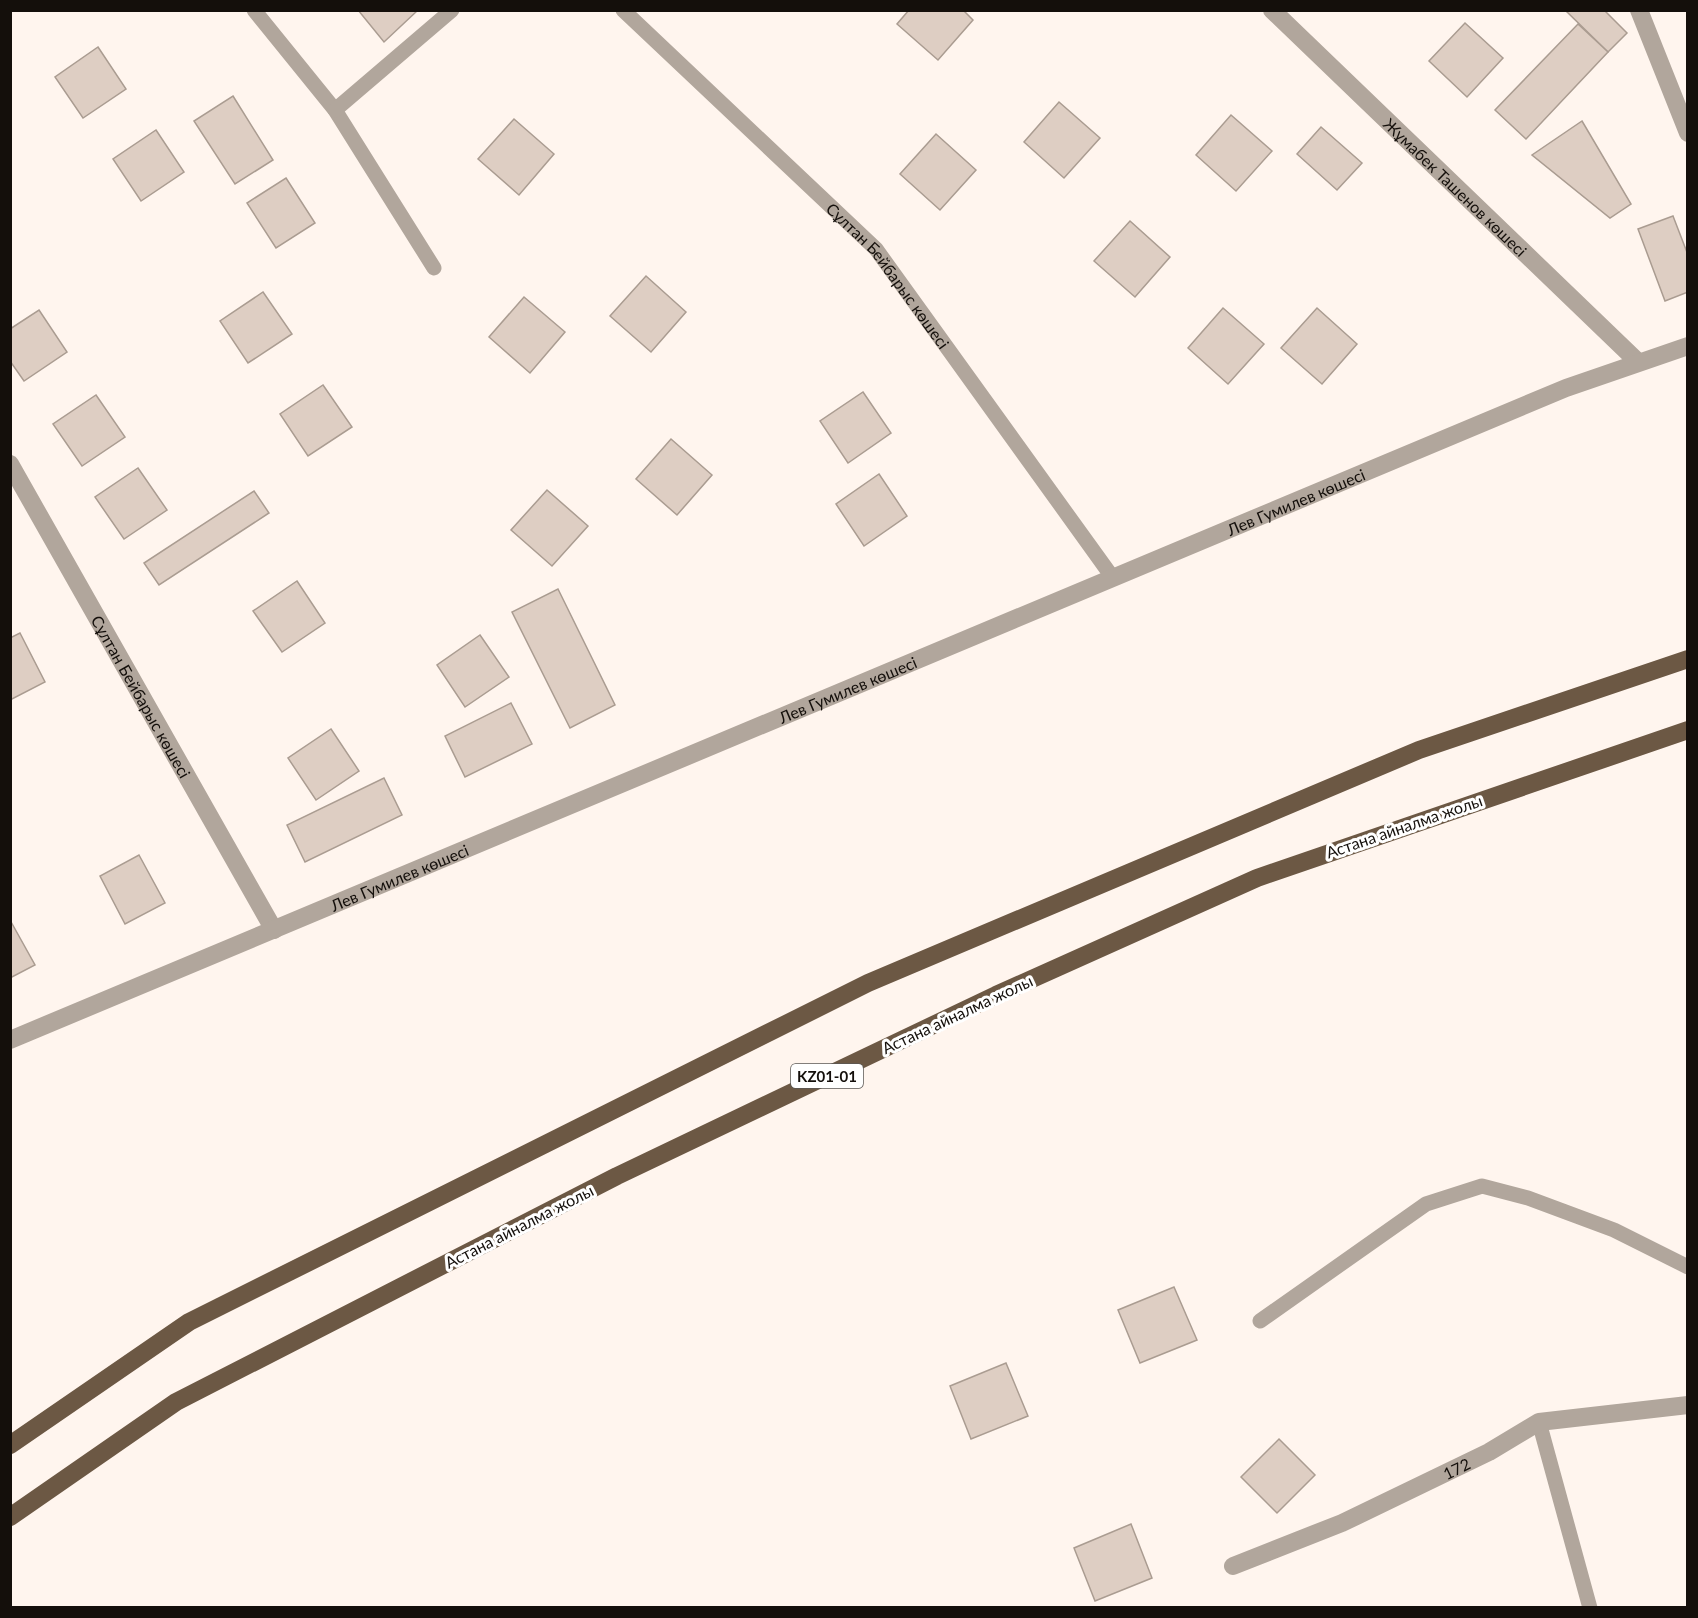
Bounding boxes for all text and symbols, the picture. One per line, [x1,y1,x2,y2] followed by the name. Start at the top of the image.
[1380,114,1531,260] street label: Жұмабек Ташенов көшесі
[823,198,954,352] street label: Сұлтан Бейбарыс көшесі
[1223,464,1367,539] street label: Лев Гумилев көшесі
[88,612,195,781] street label: Сұлтан Бейбарыс көшесі
[775,652,919,727] street label: Лев Гумилев көшесі
[1323,790,1485,862] street label: Астана айналма жолы
[326,840,471,915] street label: Лев Гумилев көшесі
[879,971,1035,1057] street label: Астана айналма жолы
[791,1064,863,1088] road number: KZ01-01
[442,1180,596,1272] street label: Астана айналма жолы
[1440,1453,1473,1482] street label: 172

